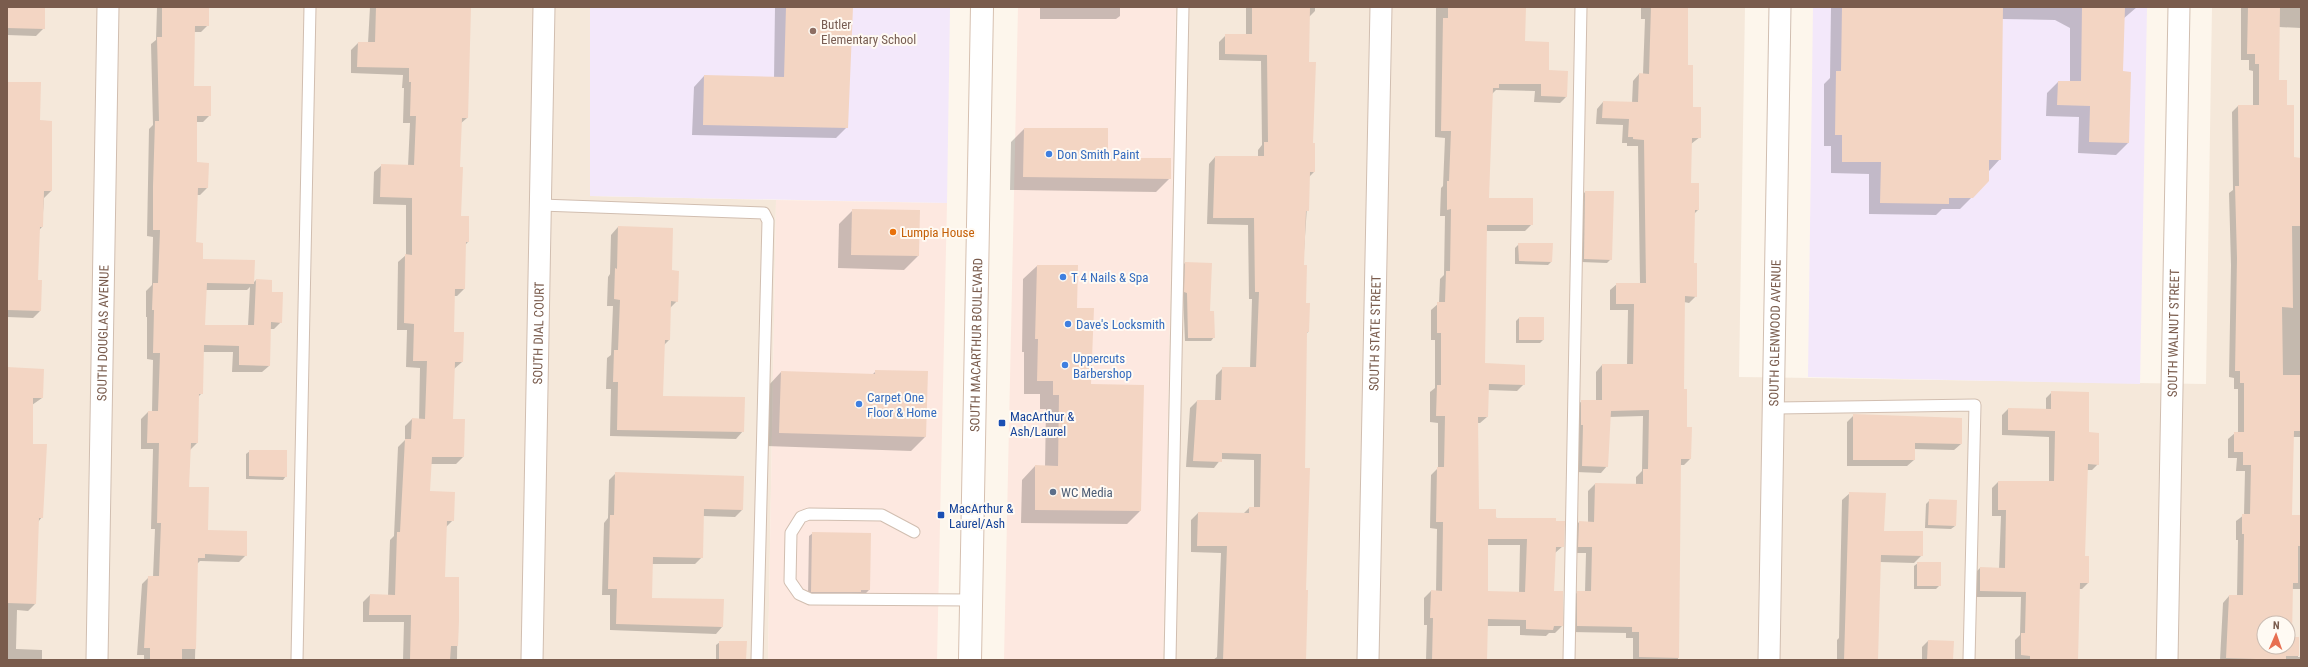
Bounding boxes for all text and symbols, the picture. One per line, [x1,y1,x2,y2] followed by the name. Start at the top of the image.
[821,17,916,47] place label: Butler Elementary School
[808,26,818,36] marker: Butler Elementary School
[1057,147,1139,162] place label: Don Smith Paint
[1044,149,1054,159] marker: Don Smith Paint
[901,225,974,240] place label: Lumpia House
[888,227,898,237] marker: Lumpia House
[967,258,985,432] street label: SOUTH MACARTHUR BOULEVARD
[1766,260,1783,406] street label: SOUTH GLENWOOD AVENUE
[94,265,111,401] street label: SOUTH DOUGLAS AVENUE
[2164,269,2182,397] street label: SOUTH WALNUT STREET
[1071,270,1149,285] place label: T 4 Nails & Spa
[1058,272,1068,282] marker: T 4 Nails & Spa
[1366,275,1383,391] street label: SOUTH STATE STREET
[530,281,546,385] street label: SOUTH DIAL COURT
[1076,317,1165,332] place label: Dave's Locksmith
[1063,319,1073,329] marker: Dave's Locksmith
[1073,351,1132,381] place label: Uppercuts Barbershop
[1060,360,1070,370] marker: Uppercuts Barbershop
[867,390,937,420] place label: Carpet One Floor & Home
[854,399,864,409] marker: Carpet One Floor & Home
[1010,409,1074,439] place label: MacArthur & Ash/Laurel
[997,418,1007,428] marker: MacArthur & Ash/Laurel
[1061,485,1113,500] place label: WC Media
[1048,487,1058,497] marker: WC Media
[949,501,1013,531] place label: MacArthur & Laurel/Ash
[936,510,946,520] marker: MacArthur & Laurel/Ash
[2256,615,2296,655] north arrow
[2273,619,2280,632] text: N

